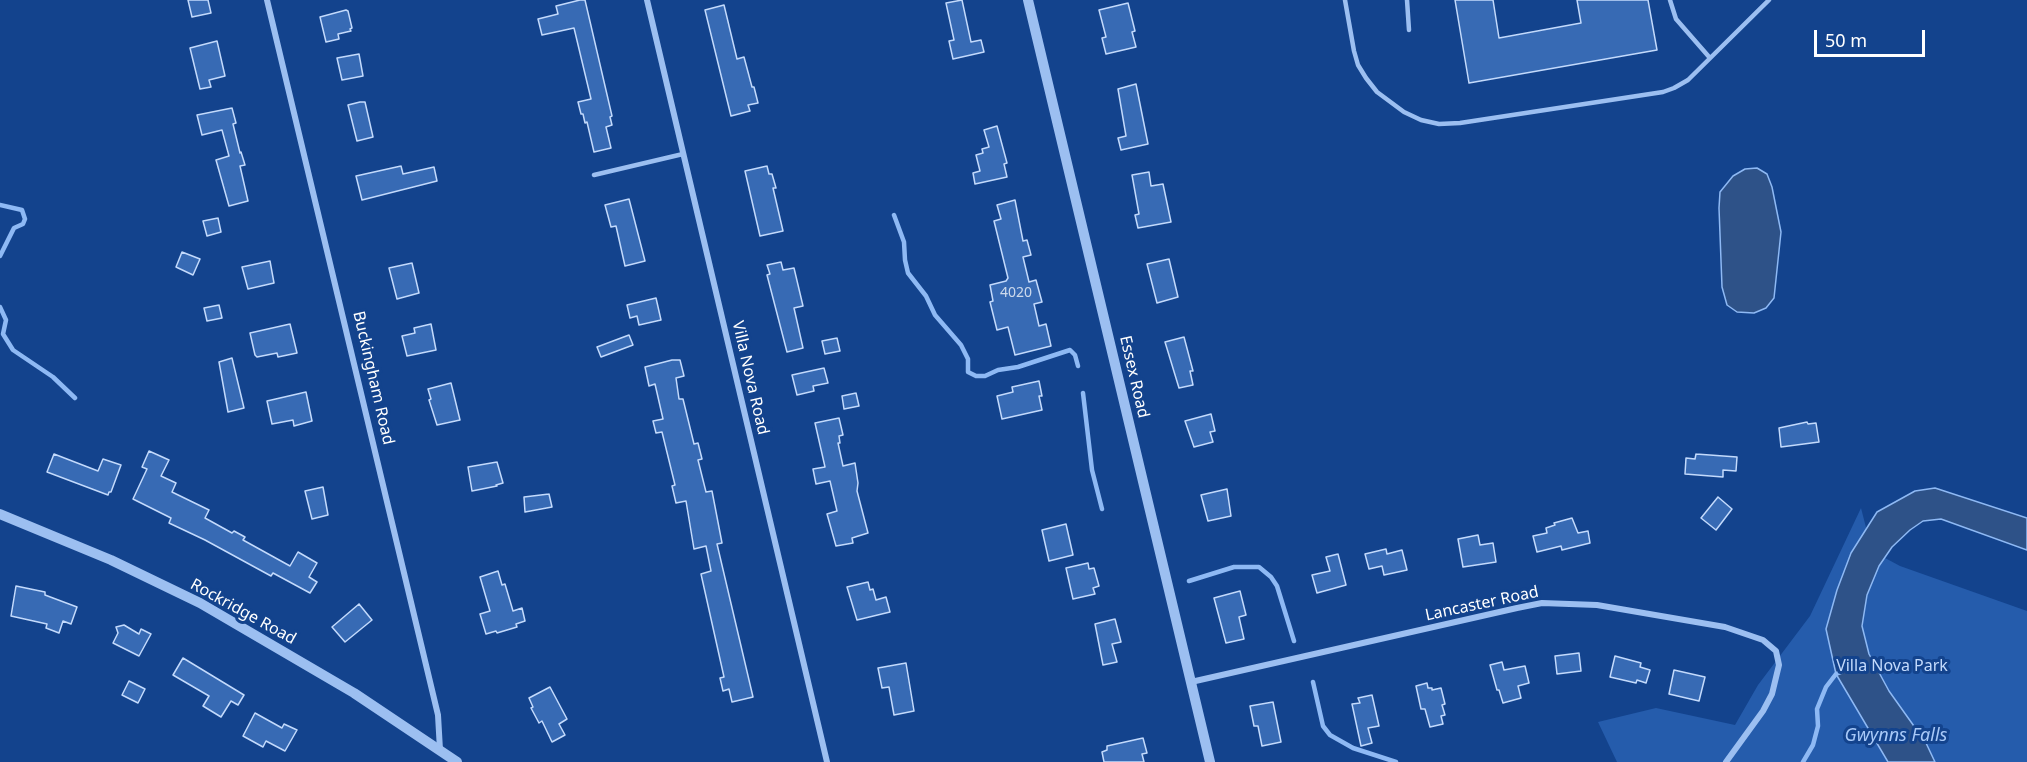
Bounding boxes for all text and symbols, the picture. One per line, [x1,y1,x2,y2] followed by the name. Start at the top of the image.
[1817,18,1928,56] scale bar
[1825,28,1867,52] text: 50 m
[1000,285,1032,301] house number: 4020
[348,309,398,447] street label: Buckingham Road
[728,319,772,437] street label: Villa Nova Road
[1115,334,1153,420] street label: Essex Road
[187,575,299,649] street label: Rockridge Road
[1423,583,1541,625] street label: Lancaster Road
[1836,656,1948,676] park label: Villa Nova Park
[1845,725,1947,747] water label: Gwynns Falls

